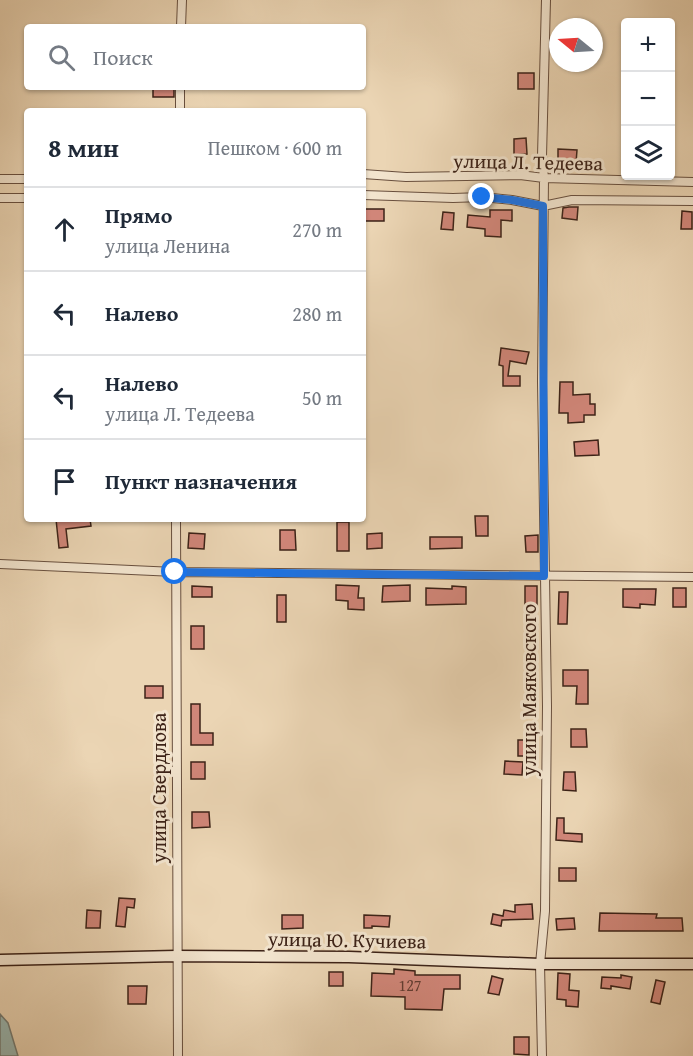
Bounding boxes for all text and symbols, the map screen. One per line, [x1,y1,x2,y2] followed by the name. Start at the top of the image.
[549,18,603,72] north arrow
[621,18,675,180] map controls
[621,18,675,72] button: +
[24,24,366,90] search box
[45,41,78,74] icon: search
[93,41,153,73] text: Поиск
[621,72,675,126] button: −
[621,126,675,180] button: layers
[48,128,119,167] text: 8 мин
[208,133,342,162] text: Пешком · 600 m
[452,146,604,177] street label: улица Л. Тедеева
[468,183,494,209] route end
[105,199,172,231] text: Прямо
[48,213,81,246] icon: ahead
[292,215,342,244] text: 270 m
[105,231,230,260] text: улица Ленина
[48,297,81,330] icon: left
[105,297,178,329] text: Налево
[292,299,342,328] text: 280 m
[105,367,178,399] text: Налево
[48,381,81,414] icon: left
[302,383,342,412] text: 50 m
[105,399,255,428] text: улица Л. Тедеева
[48,465,81,498] icon: arrive
[105,465,297,497] text: Пункт назначения
[161,558,187,584] route start
[514,604,543,777] street label: улица Маяковского
[144,712,173,864] street label: улица Свердлова
[267,924,427,955] street label: улица Ю. Кучиева
[398,973,422,997] house number: 127

